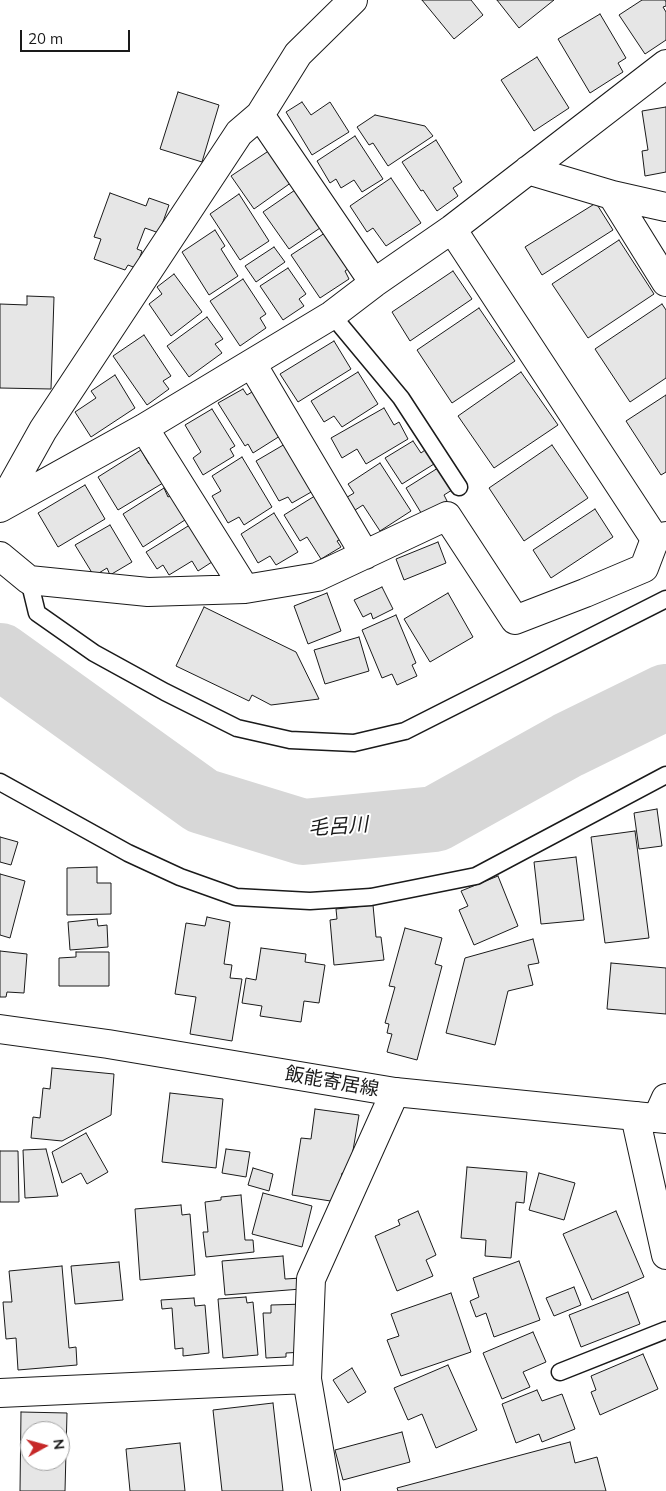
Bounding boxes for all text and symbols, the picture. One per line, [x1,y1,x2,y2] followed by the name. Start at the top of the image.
[22,20,132,52] scale bar
[28,29,63,48] text: 20 m
[307,813,369,841] water label: 毛呂川
[283,1063,381,1101] street label: 飯能寄居線
[20,1421,70,1471] north arrow
[49,1438,68,1451] text: N

